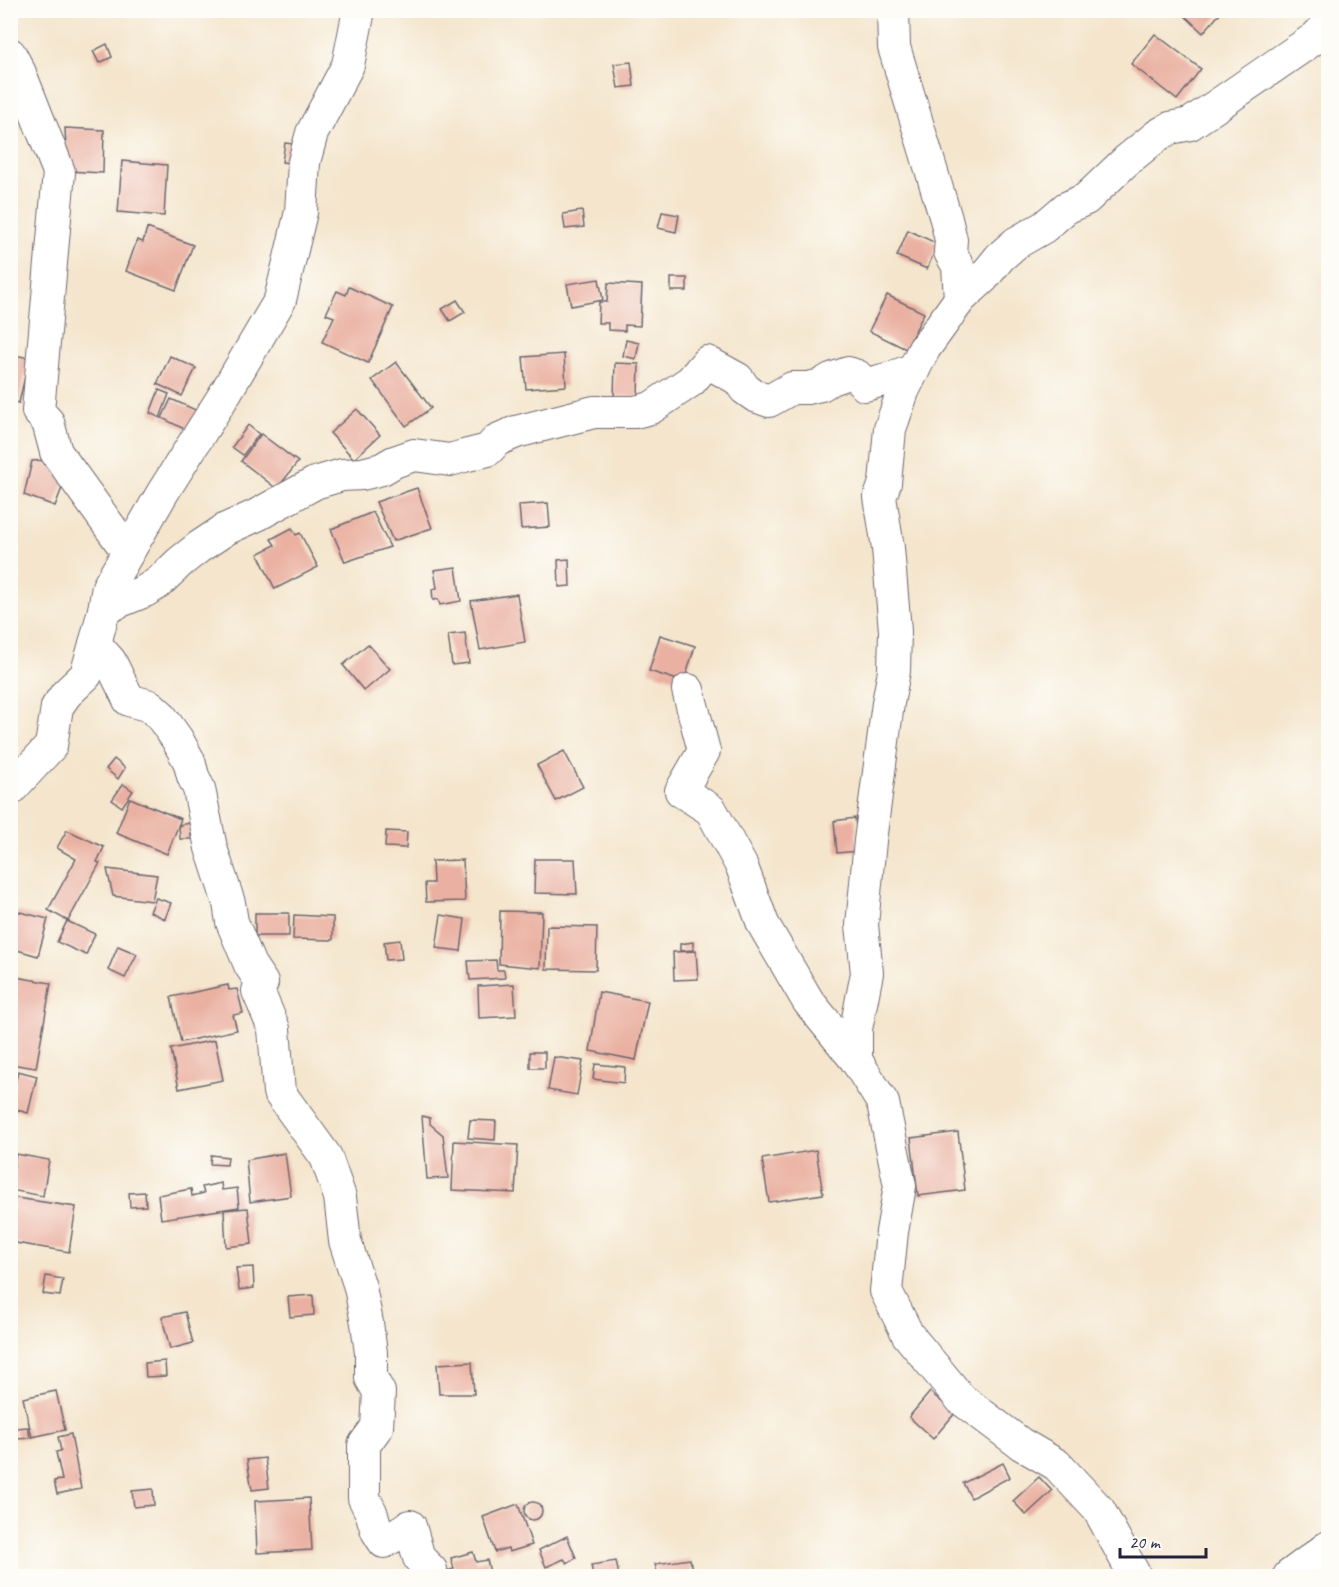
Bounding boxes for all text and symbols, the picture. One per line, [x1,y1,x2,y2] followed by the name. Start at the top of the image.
[1120,1521,1206,1559] scale bar
[1129,1531,1162,1553] text: 20 m

